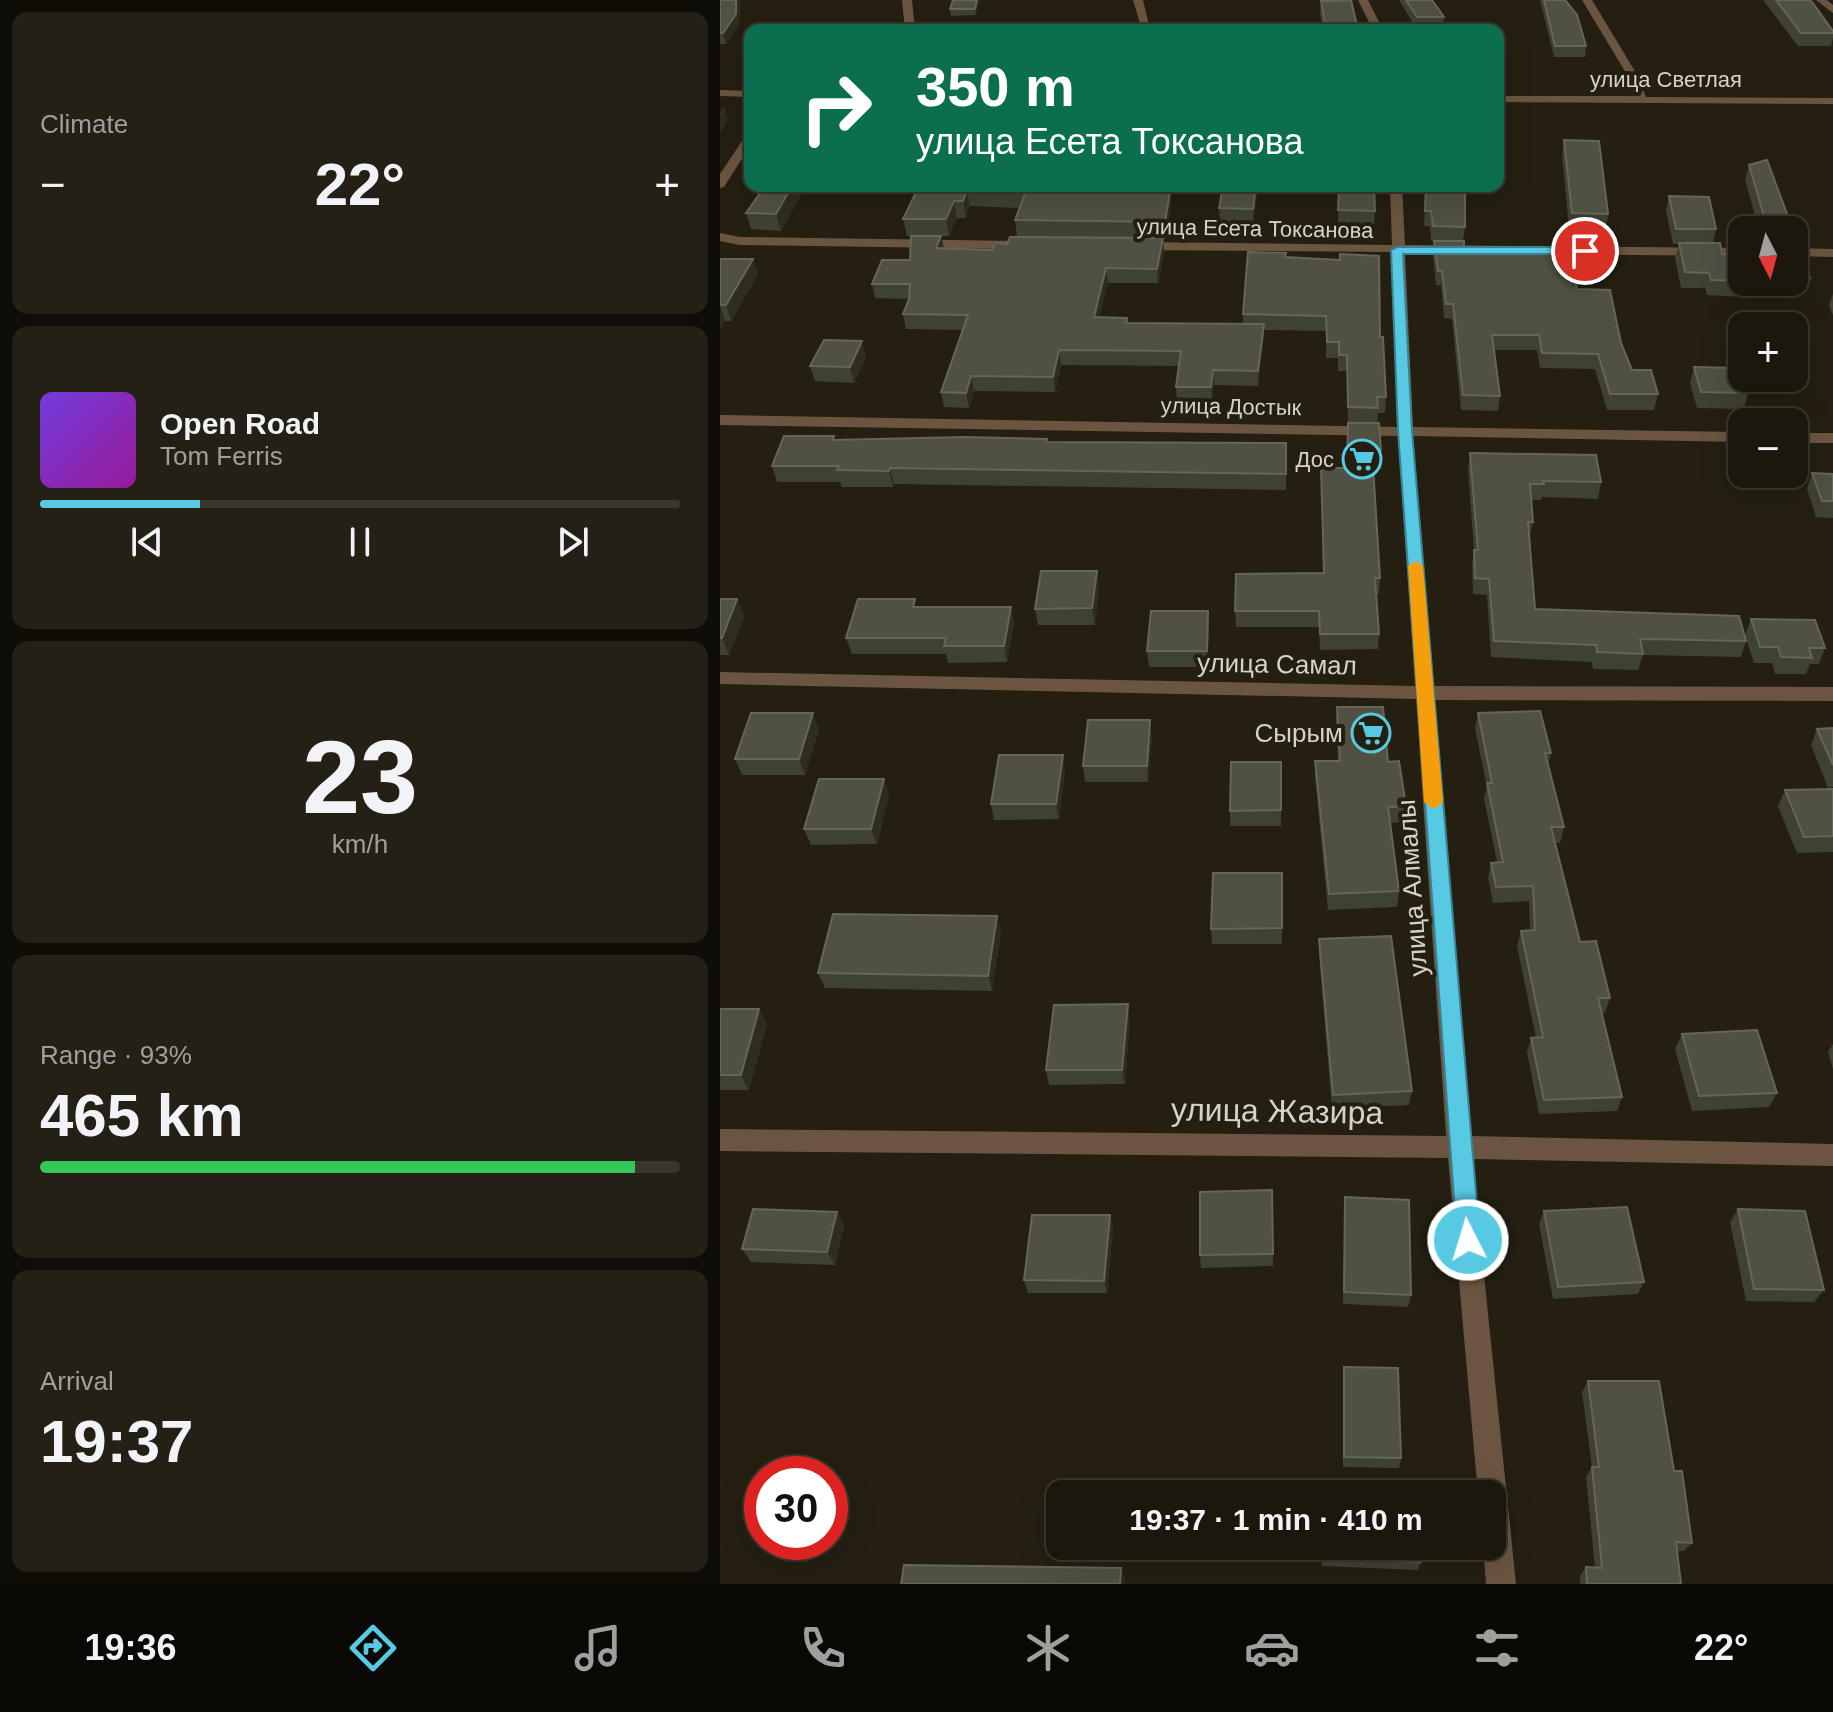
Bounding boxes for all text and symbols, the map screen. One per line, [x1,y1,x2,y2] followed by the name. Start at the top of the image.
[916,55,1075,118] text: 350 m
[784,56,888,160] icon: right
[1590,67,1742,92] street label: улица Светлая
[40,109,128,139] text: Climate
[916,121,1304,162] text: улица Есета Токсанова
[315,151,405,218] text: 22°
[40,160,66,209] text: −
[654,160,680,209] text: +
[1136,214,1374,243] street label: улица Есета Токсанова
[1728,216,1808,296] north arrow
[1728,216,1808,488] map controls
[1551,217,1619,285] pin
[1563,229,1607,273] icon: arrive
[1728,312,1808,392] button: +
[1161,393,1302,420] street label: улица Достык
[160,407,320,440] text: Open Road
[1728,408,1808,488] button: −
[1341,438,1383,480] supermarket icon: Дос
[160,441,283,471] text: Tom Ferris
[1296,447,1334,472] place label: Дос
[125,520,169,564] icon: previous
[338,520,382,564] icon: pause
[551,520,595,564] icon: next
[1197,648,1357,680] street label: улица Самал
[1350,712,1392,754] supermarket icon: Сырым
[1255,718,1343,748] place label: Сырым
[302,719,418,835] text: 23
[1391,798,1433,978] street label: улица Алмалы
[332,829,388,859] text: km/h
[40,1040,192,1070] text: Range · 93%
[40,1082,244,1149] text: 465 km
[1171,1091,1384,1131] street label: улица Жазира
[1426,1198,1510,1282] position arrow
[40,1366,114,1396] text: Arrival
[40,1408,193,1475] text: 19:37
[744,1456,848,1560] speed limit sign: 30
[1129,1503,1423,1536] text: 19:37 · 1 min · 410 m
[345,1620,401,1676] icon: directions
[570,1620,626,1676] icon: music
[795,1620,851,1676] icon: phone
[1020,1620,1076,1676] icon: climate
[1244,1620,1300,1676] icon: car
[1469,1620,1525,1676] icon: filters
[84,1627,176,1668] text: 19:36
[1694,1627,1749,1668] text: 22°

